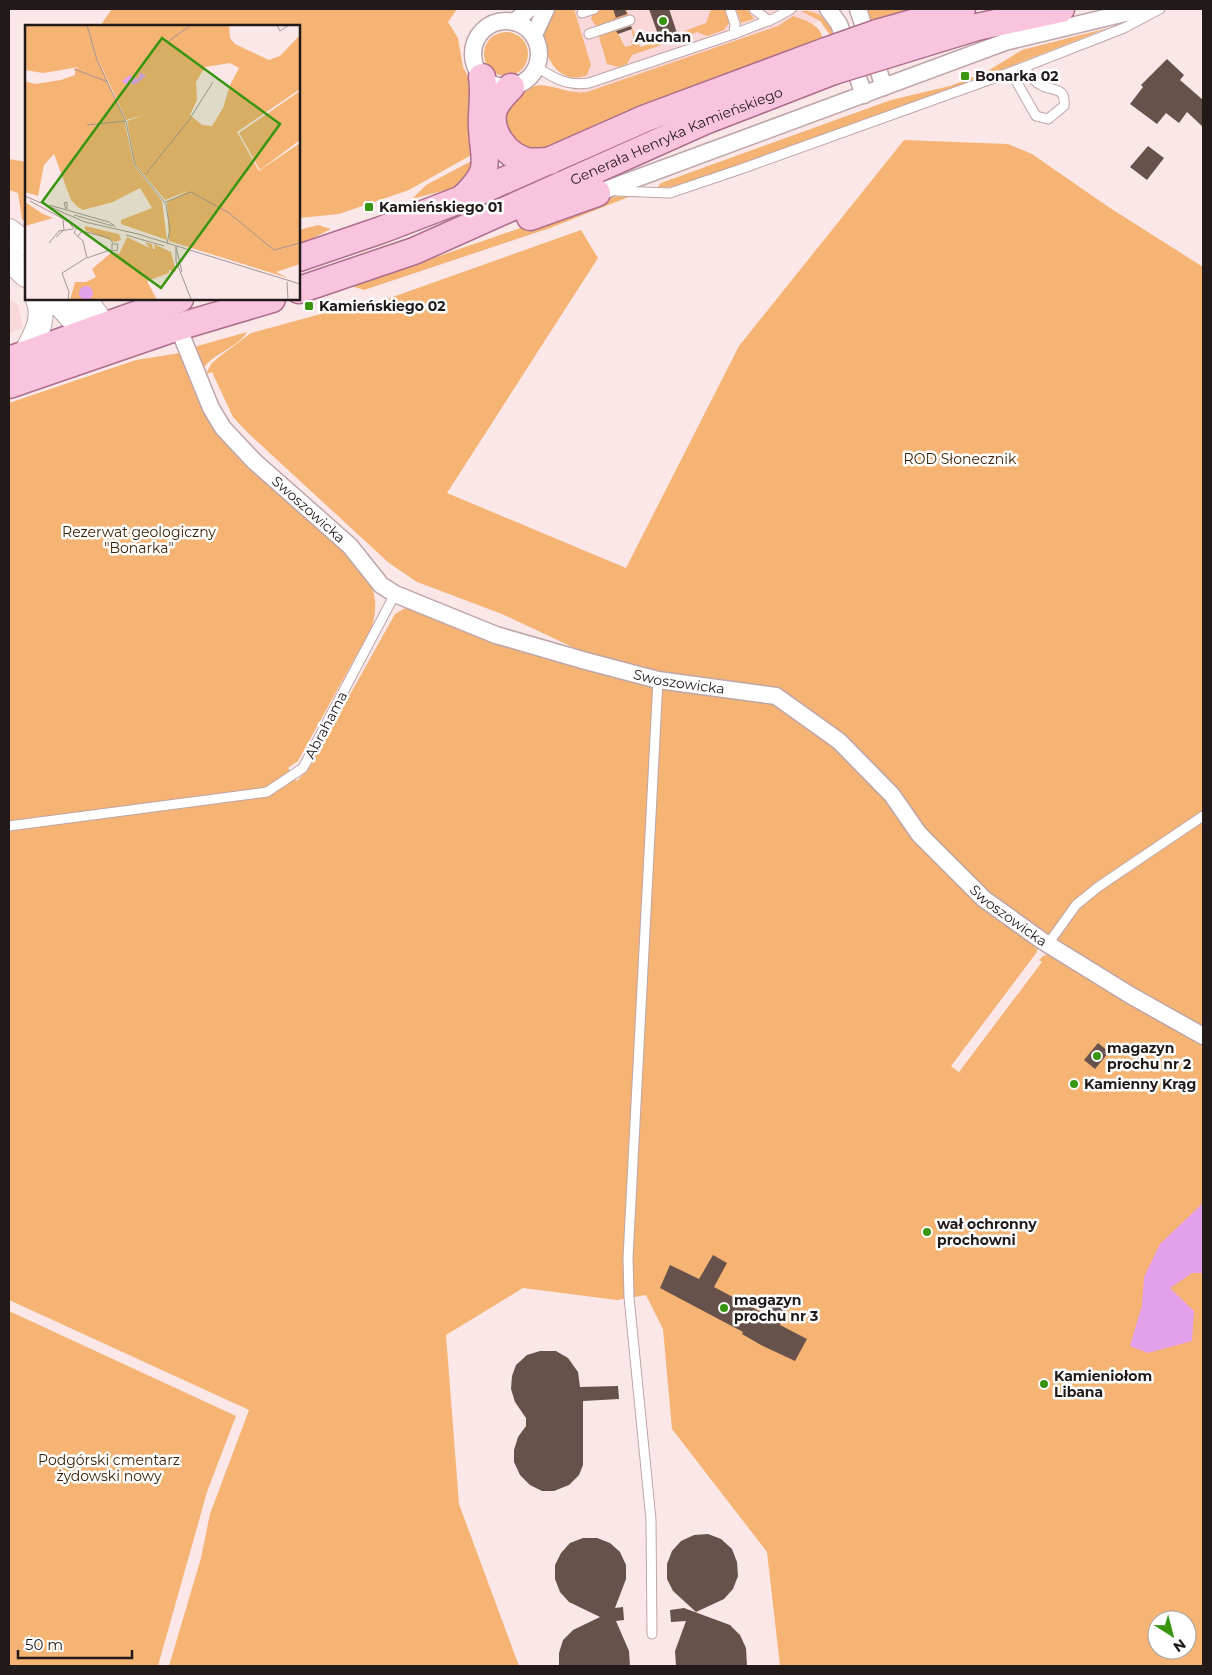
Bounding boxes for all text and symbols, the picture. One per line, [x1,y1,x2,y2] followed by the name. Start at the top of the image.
[657,15,669,27] marker: Auchan
[25,25,300,300] inset map
[634,28,691,46] place label: Auchan
[975,67,1059,85] place label: Bonarka 02
[959,70,971,82] marker: Bonarka 02
[567,83,785,189] street label: Generała Henryka Kamieńskiego
[379,198,503,216] place label: Kamieńskiego 01
[363,201,375,213] marker: Kamieńskiego 01
[319,297,446,315] place label: Kamieńskiego 02
[303,300,315,312] marker: Kamieńskiego 02
[904,450,1017,468] park label: ROD Słonecznik
[268,472,349,547] street label: Swoszowicka
[62,523,216,557] park label: Rezerwat geologiczny "Bonarka"
[632,665,726,698] street label: Swoszowicka
[301,688,351,762] street label: Abrahama
[966,881,1050,951] street label: Swoszowicka
[1107,1039,1191,1073] place label: magazyn prochu nr 2
[1091,1050,1103,1062] marker: magazyn prochu nr 2
[1084,1075,1196,1093] place label: Kamienny Krąg
[1068,1078,1080,1090] marker: Kamienny Krąg
[937,1215,1037,1249] place label: wał ochronny prochowni
[921,1226,933,1238] marker: wał ochronny prochowni
[734,1291,818,1325] place label: magazyn prochu nr 3
[718,1302,730,1314] marker: magazyn prochu nr 3
[1054,1367,1152,1401] place label: Kamieniołom Libana
[1038,1378,1050,1390] marker: Kamieniołom Libana
[38,1451,180,1485] park label: Podgórski cmentarz żydowski nowy
[1147,1610,1197,1660] north arrow
[18,1628,131,1660] scale bar
[25,1635,63,1654] text: 50 m
[1170,1635,1190,1656] text: N

